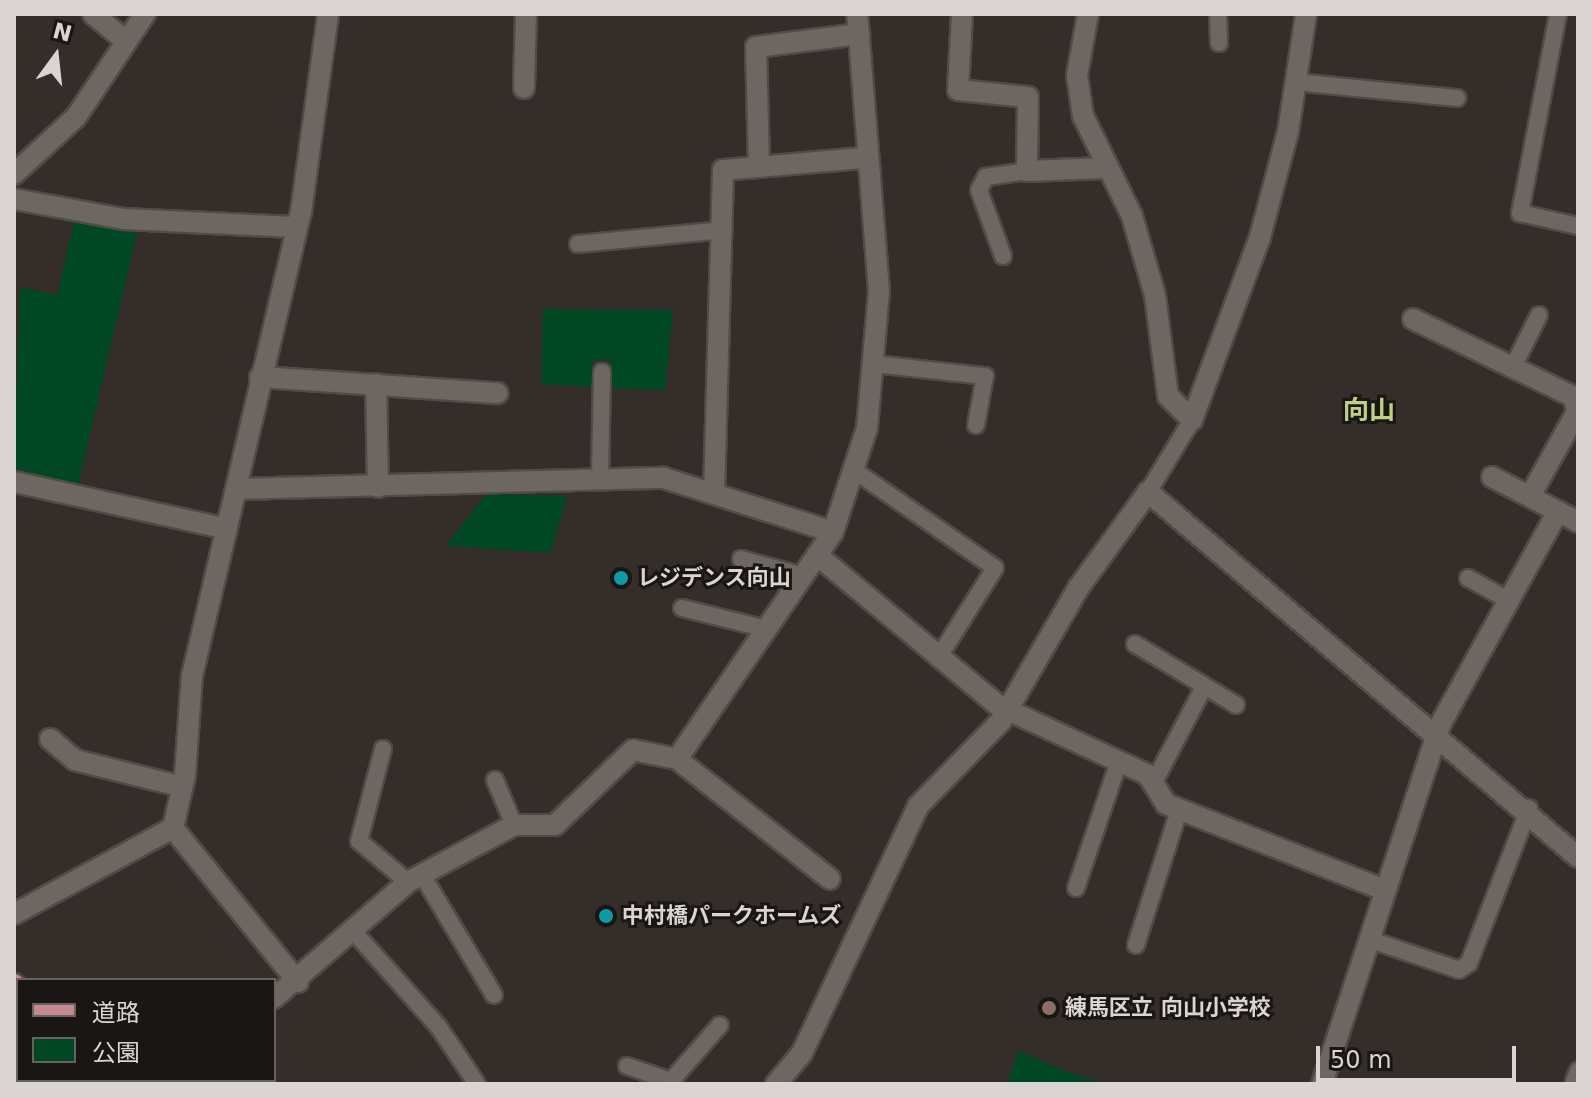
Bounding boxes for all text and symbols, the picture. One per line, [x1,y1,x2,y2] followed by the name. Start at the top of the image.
[16,16,96,96] north arrow
[50,18,74,47] text: N
[1343,395,1395,427] district label: 向山
[637,565,791,591] place label: レジデンス向山
[612,569,630,587] marker: レジデンス向山
[622,903,842,929] place label: 中村橋パークホームズ
[597,907,615,925] marker: 中村橋パークホームズ
[16,978,276,1082] legend
[1065,995,1271,1021] place label: 練馬区立 向山小学校
[92,999,140,1027] text: 道路
[1040,999,1058,1017] marker: 練馬区立 向山小学校
[1320,1030,1520,1080] scale bar
[92,1039,140,1067] text: 公園
[1330,1046,1392,1074] text: 50 m

